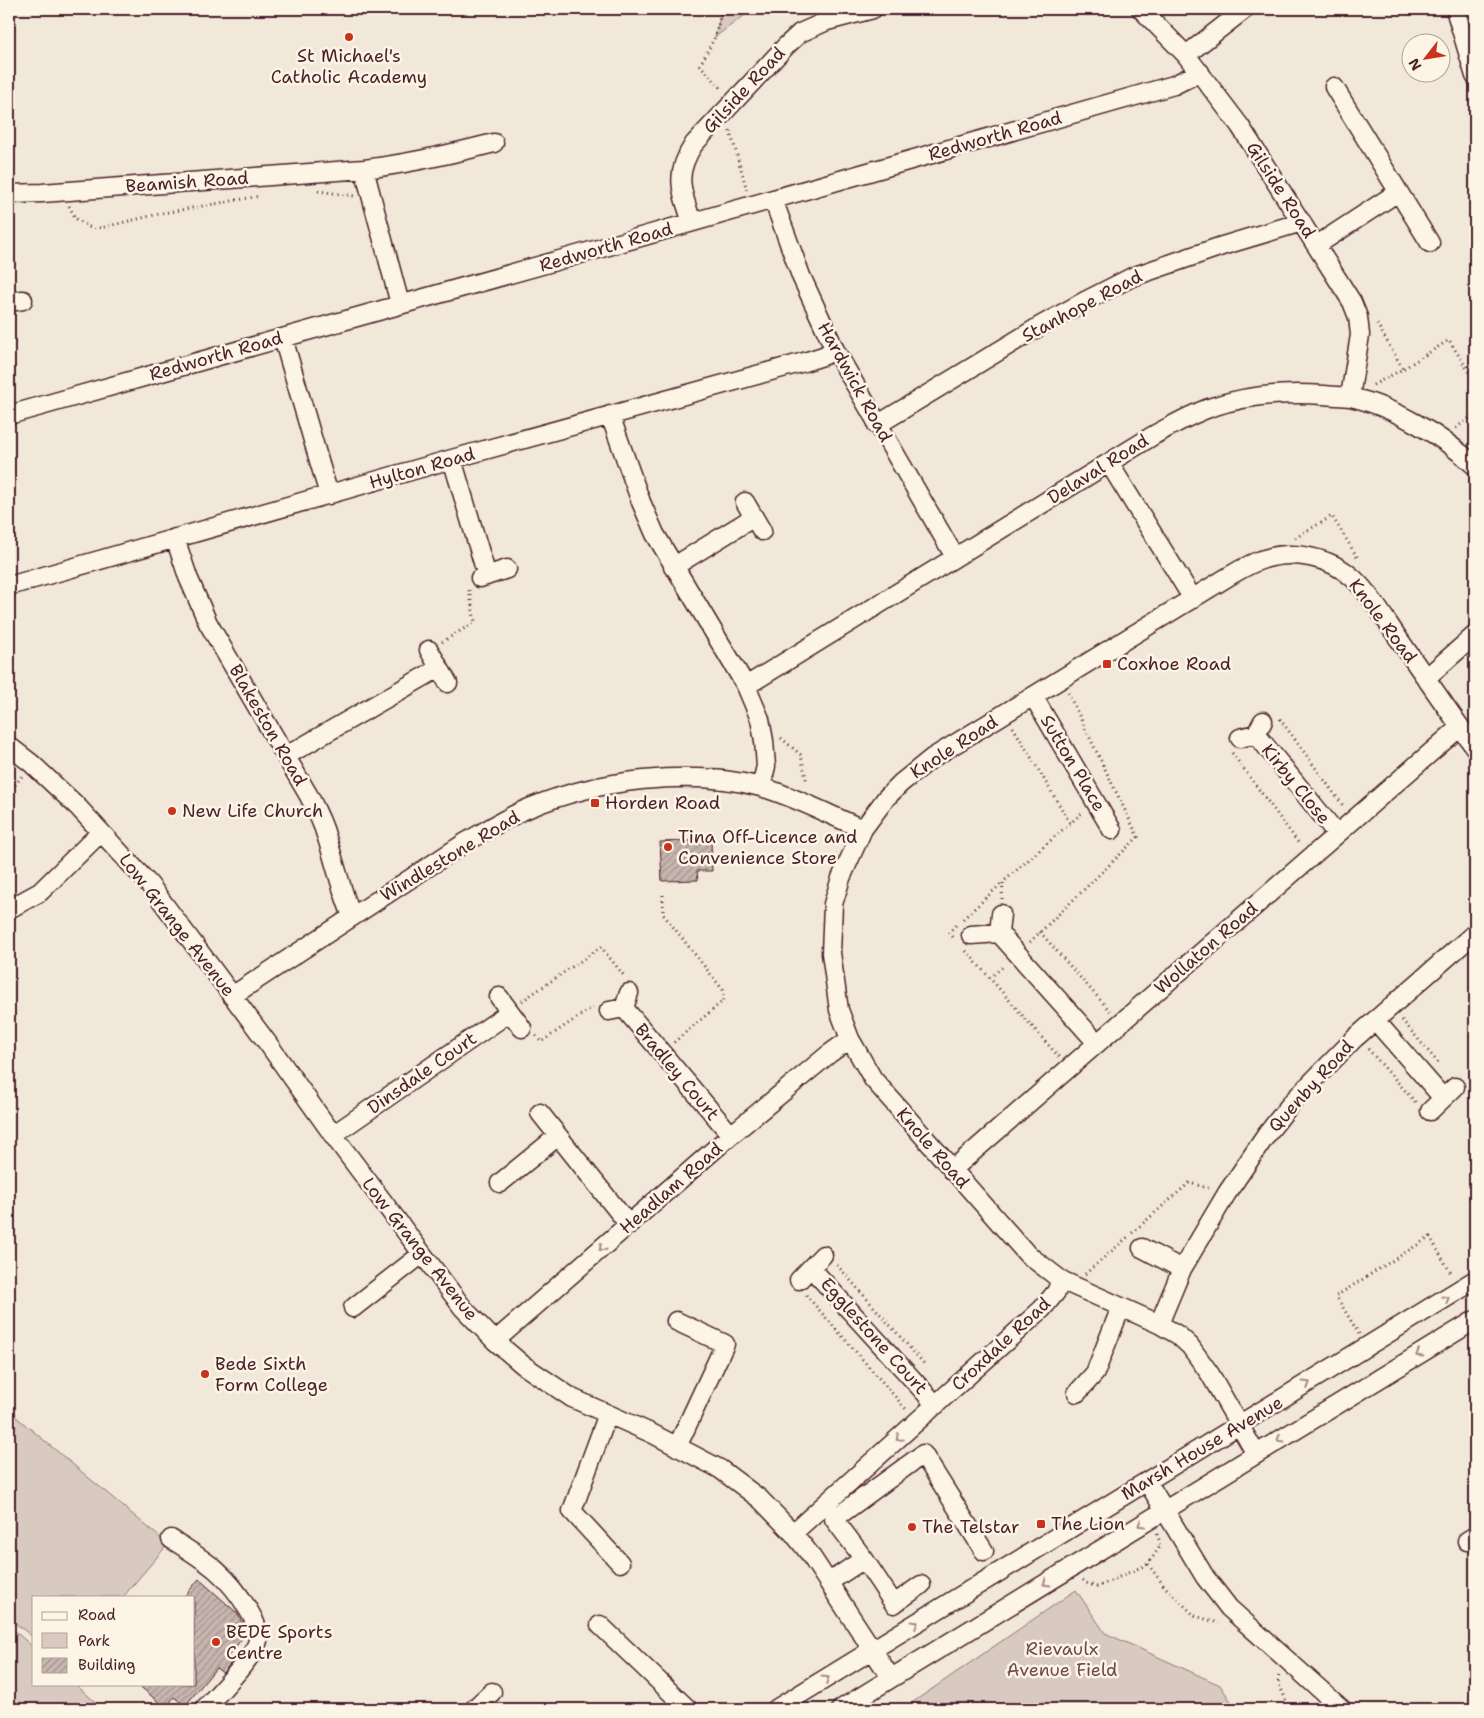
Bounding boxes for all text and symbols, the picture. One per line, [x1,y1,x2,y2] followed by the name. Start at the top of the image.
[343,31,355,43] marker: St Michael's Catholic Academy
[1402,32,1452,82] north arrow
[698,42,790,138] street label: Gilside Road
[271,44,427,89] place label: St Michael's Catholic Academy
[1404,55,1425,74] text: N
[926,106,1064,166] street label: Redworth Road
[1241,137,1321,243] street label: Gilside Road
[125,166,249,198] street label: Beamish Road
[537,217,675,277] street label: Redworth Road
[1018,264,1146,348] street label: Stanhope Road
[812,318,898,446] street label: Hardwick Road
[147,326,285,386] street label: Redworth Road
[1043,428,1153,510] street label: Delaval Road
[366,441,478,495] street label: Hylton Road
[1343,574,1423,668] street label: Knole Road
[1117,652,1231,676] place label: Coxhoe Road
[1101,658,1113,670] marker: Coxhoe Road
[224,660,312,790] street label: Blakeston Road
[906,710,1002,784] street label: Knole Road
[1035,710,1111,816] street label: Sutton Place
[1256,739,1336,829] street label: Kirby Close
[605,791,720,815] place label: Horden Road
[589,797,601,809] marker: Horden Road
[182,799,323,823] place label: New Life Church
[166,805,178,817] marker: New Life Church
[376,805,524,907] street label: Windlestone Road
[678,825,857,870] place label: Tina Off-Licence and Convenience Store
[662,841,674,853] marker: Tina Off-Licence and Convenience Store
[113,848,241,1002] street label: Low Grange Avenue
[1149,896,1263,1000] street label: Wollaton Road
[629,1018,725,1126] street label: Bradley Court
[363,1026,481,1120] street label: Dinsdale Court
[1263,1035,1359,1137] street label: Quenby Road
[891,1102,975,1194] street label: Knole Road
[615,1137,727,1239] street label: Headlam Road
[356,1172,484,1326] street label: Low Grange Avenue
[599,1242,608,1251] one-way arrow
[815,1272,933,1400] street label: Egglestone Court
[946,1292,1056,1396] street label: Croxdale Road
[1440,1295,1449,1305] one-way arrow
[1415,1348,1424,1358] one-way arrow
[215,1352,328,1397] place label: Bede Sixth Form College
[199,1368,211,1380] marker: Bede Sixth Form College
[1302,1380,1311,1390] one-way arrow
[1117,1390,1287,1506] street label: Marsh House Avenue
[896,1432,905,1441] one-way arrow
[1277,1433,1286,1443] one-way arrow
[1051,1512,1125,1536] place label: The Lion
[922,1515,1020,1539] place label: The Telstar
[1138,1517,1147,1527] one-way arrow
[1035,1518,1047,1530] marker: The Lion
[906,1521,918,1533] marker: The Telstar
[1042,1577,1051,1587] one-way arrow
[32,1596,195,1686] legend
[78,1605,116,1625] text: Road
[226,1620,333,1665] place label: BEDE Sports Centre
[910,1620,919,1630] one-way arrow
[78,1631,110,1651] text: Park
[210,1636,222,1648] marker: BEDE Sports Centre
[1007,1637,1117,1682] park label: Rievaulx Avenue Field
[78,1655,135,1675] text: Building
[820,1675,829,1685] one-way arrow

